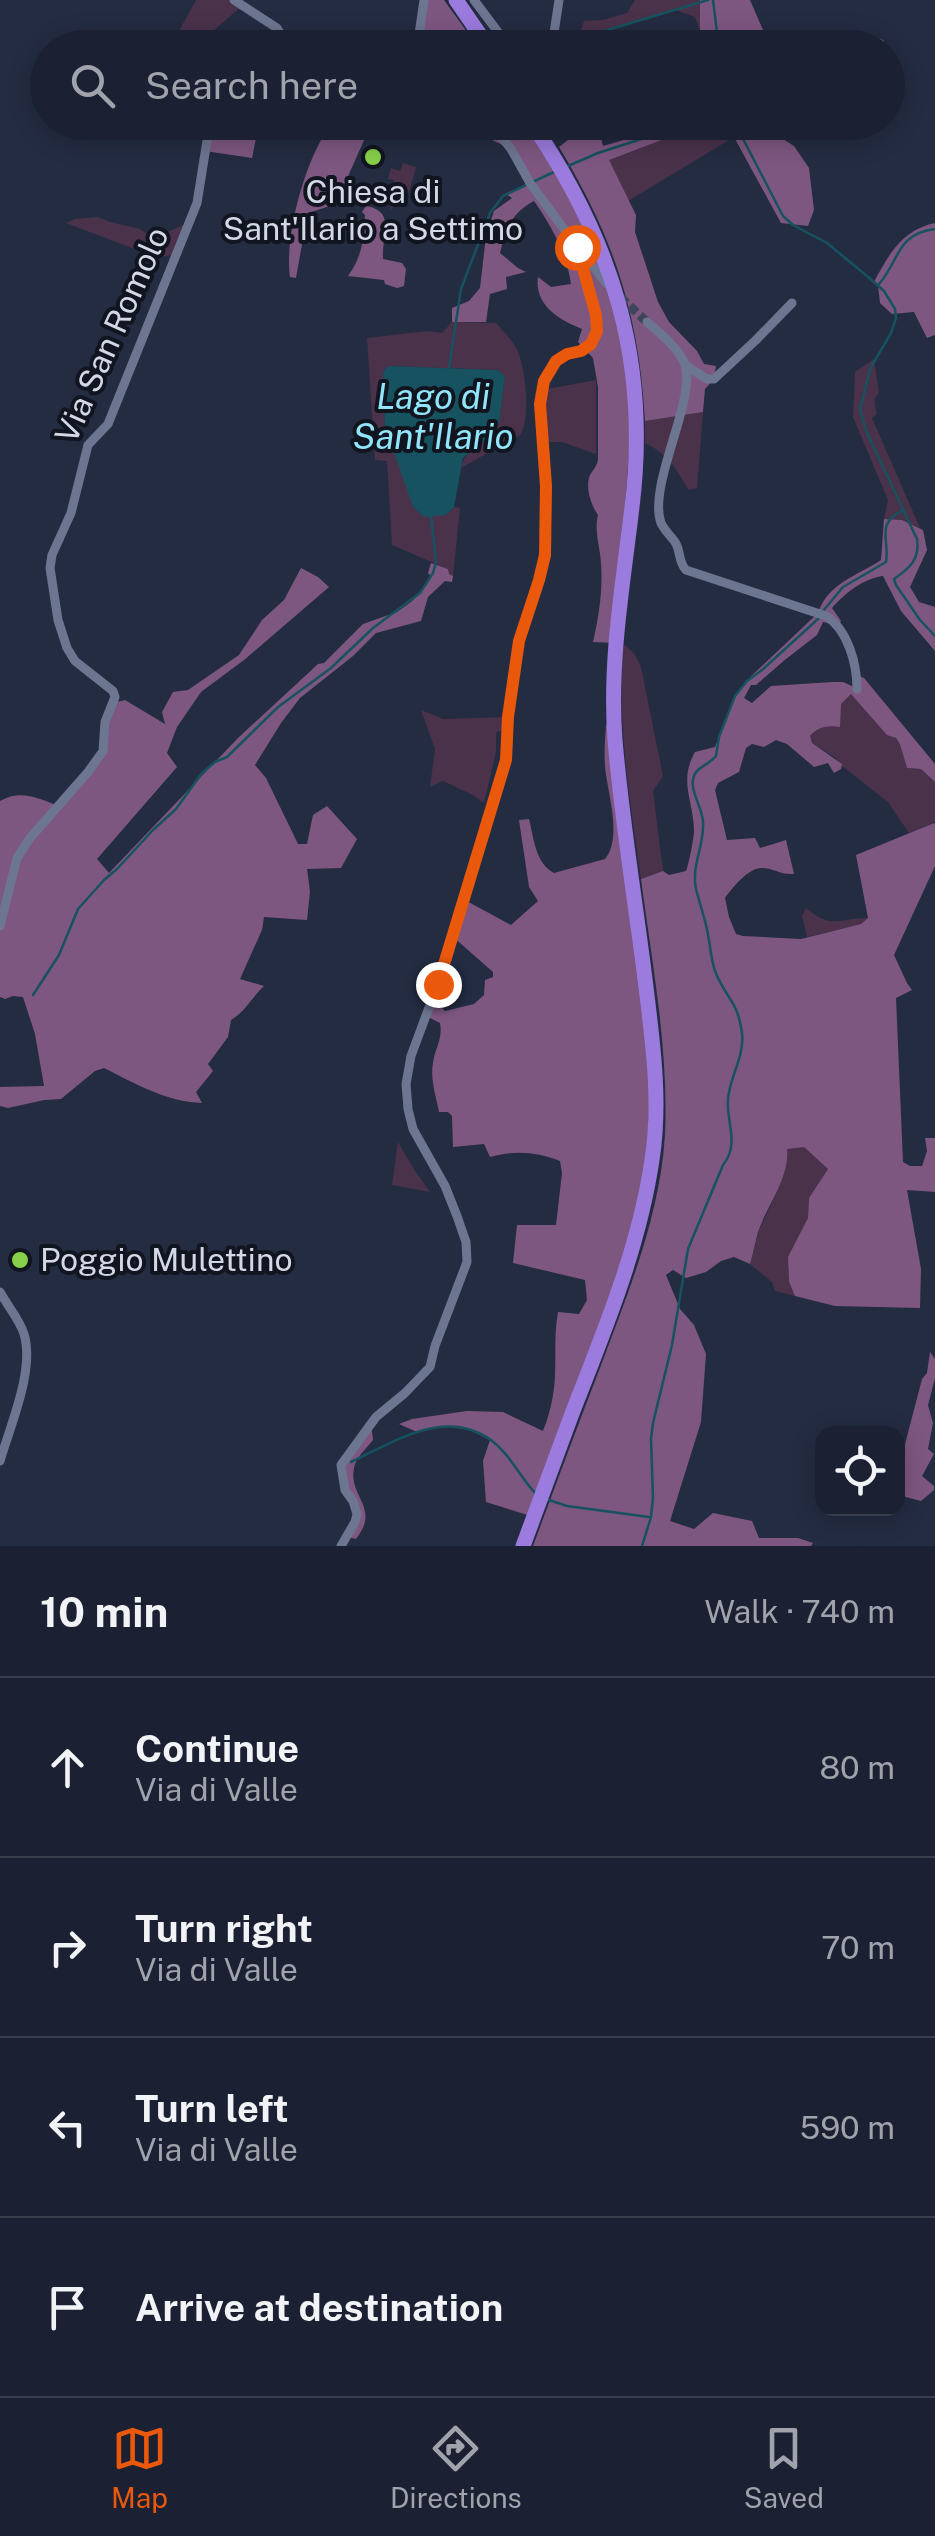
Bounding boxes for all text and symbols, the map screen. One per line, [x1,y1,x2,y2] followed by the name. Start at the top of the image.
[30,30,905,140] search box
[65,58,120,113] icon: search
[145,63,358,108] text: Search here
[362,146,384,168] marker: Chiesa di Sant'Ilario a Settimo
[223,173,523,247] place label: Chiesa di Sant'Ilario a Settimo
[47,221,176,448] street label: Via San Romolo
[555,225,601,271] route start
[353,376,513,457] water label: Lago di Sant'Ilario
[416,962,462,1008] route end
[40,1241,292,1278] place label: Poggio Mulettino
[9,1249,31,1271] marker: Poggio Mulettino
[815,1426,905,1516] map controls
[815,1426,905,1516] button: locate
[40,1587,168,1636] text: 10 min
[704,1593,895,1630] text: Walk · 740 m
[135,1726,299,1771] text: Continue
[40,1740,95,1795] icon: ahead
[819,1749,895,1786] text: 80 m
[135,1771,298,1808] text: Via di Valle
[135,1906,313,1951] text: Turn right
[40,1920,95,1975] icon: right
[821,1929,895,1966] text: 70 m
[135,1951,298,1988] text: Via di Valle
[135,2086,289,2131] text: Turn left
[40,2100,95,2155] icon: left
[800,2109,895,2146] text: 590 m
[135,2131,298,2168] text: Via di Valle
[40,2280,95,2335] icon: arrive
[135,2285,503,2330] text: Arrive at destination
[111,2421,168,2514] tab: Map
[390,2421,522,2514] tab: Directions
[744,2421,824,2514] tab: Saved

